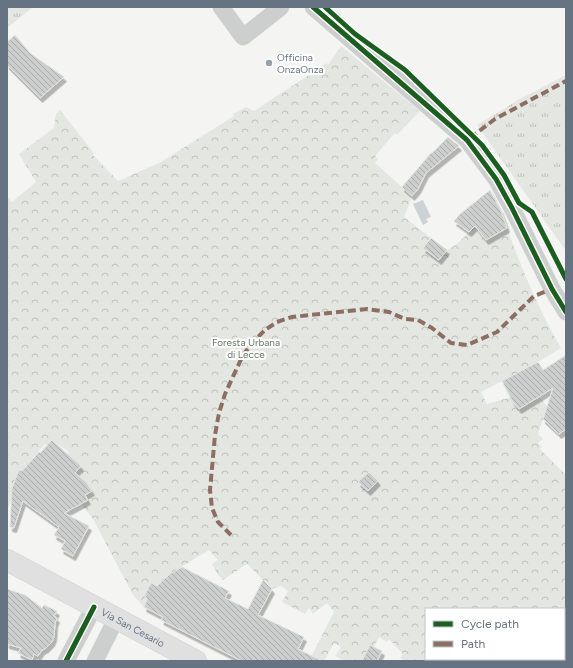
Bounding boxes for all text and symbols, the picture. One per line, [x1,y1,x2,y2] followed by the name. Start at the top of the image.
[277,51,324,76] place label: Officina OnzaOnza
[264,58,274,68] marker: Officina OnzaOnza
[212,336,280,361] park label: Foresta Urbana di Lecce
[99,606,167,650] street label: Via San Cesario
[425,608,565,660] legend
[461,617,519,631] text: Cycle path
[461,637,485,651] text: Path

